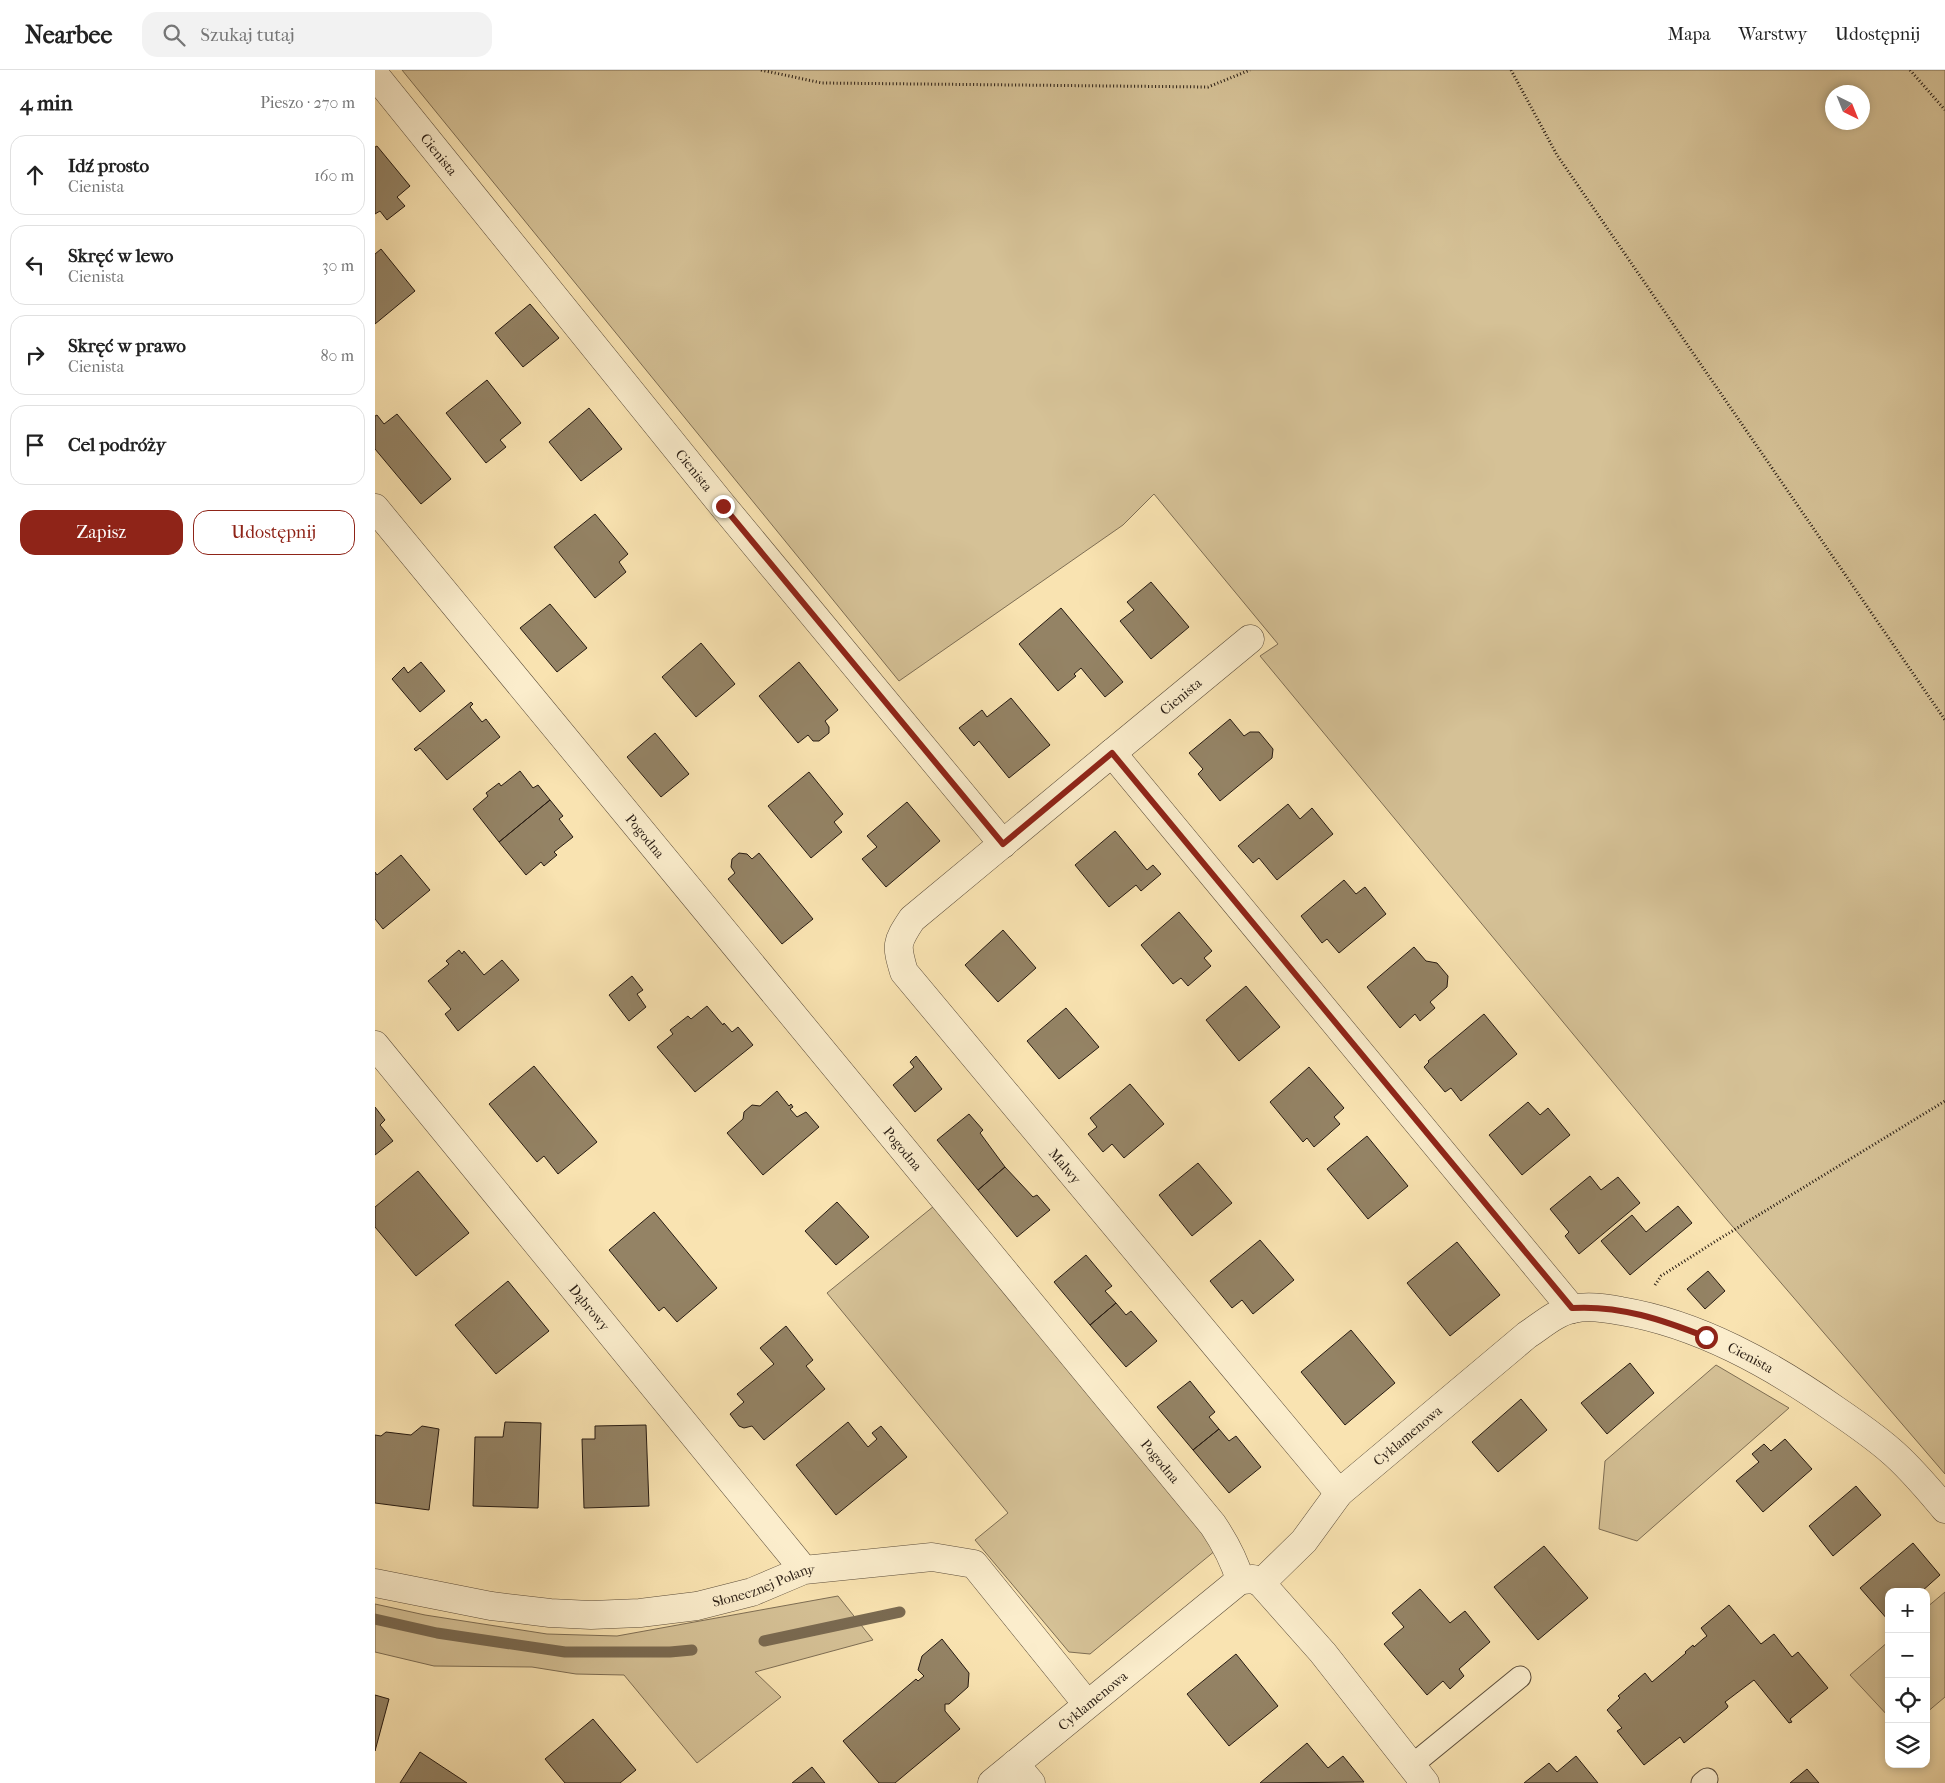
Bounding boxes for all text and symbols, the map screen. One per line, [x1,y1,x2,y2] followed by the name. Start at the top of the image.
[142,12,492,57] search box
[25,21,112,49] text: Nearbee
[160,21,188,49] icon: search
[200,24,295,46] text: Szukaj tutaj
[1668,24,1711,45] text: Mapa
[1739,24,1807,45] text: Warstwy
[1835,24,1920,45] text: Udostępnij
[1825,85,1870,130] north arrow
[20,91,73,115] text: 4 min
[260,93,355,112] text: Pieszo · 270 m
[417,130,461,180] street label: Cienista
[68,155,149,177] text: Idź prosto
[21,161,49,189] icon: ahead
[314,166,354,185] text: 160 m
[68,177,124,196] text: Cienista
[68,245,174,267] text: Skręć w lewo
[21,251,49,279] icon: left
[322,256,354,275] text: 30 m
[68,267,124,286] text: Cienista
[68,335,186,357] text: Skręć w prawo
[21,341,49,369] icon: right
[320,346,354,365] text: 80 m
[68,357,124,376] text: Cienista
[21,431,49,459] icon: arrive
[68,434,166,456] text: Cel podróży
[672,446,716,495] street label: Cienista
[712,495,735,518] route end
[20,510,183,555] button: Zapisz
[193,510,355,555] button: Udostępnij
[1157,674,1206,719] street label: Cienista
[622,811,668,862] street label: Pogodna
[879,1123,926,1175] street label: Pogodna
[1045,1145,1085,1188] street label: Malwy
[565,1281,613,1335] street label: Dąbrowy
[1695,1326,1718,1349] route start
[1725,1339,1777,1377] street label: Cienista
[1370,1402,1446,1470] street label: Cyklamenowa
[1137,1436,1183,1487] street label: Pogodna
[711,1561,816,1611] street label: Słonecznej Polany
[1885,1588,1930,1768] map controls
[1885,1588,1930,1633] button: +
[1885,1633,1930,1678] button: −
[1055,1667,1131,1734] street label: Cyklamenowa
[1885,1678,1930,1723] button: locate
[1885,1723,1930,1768] button: layers

